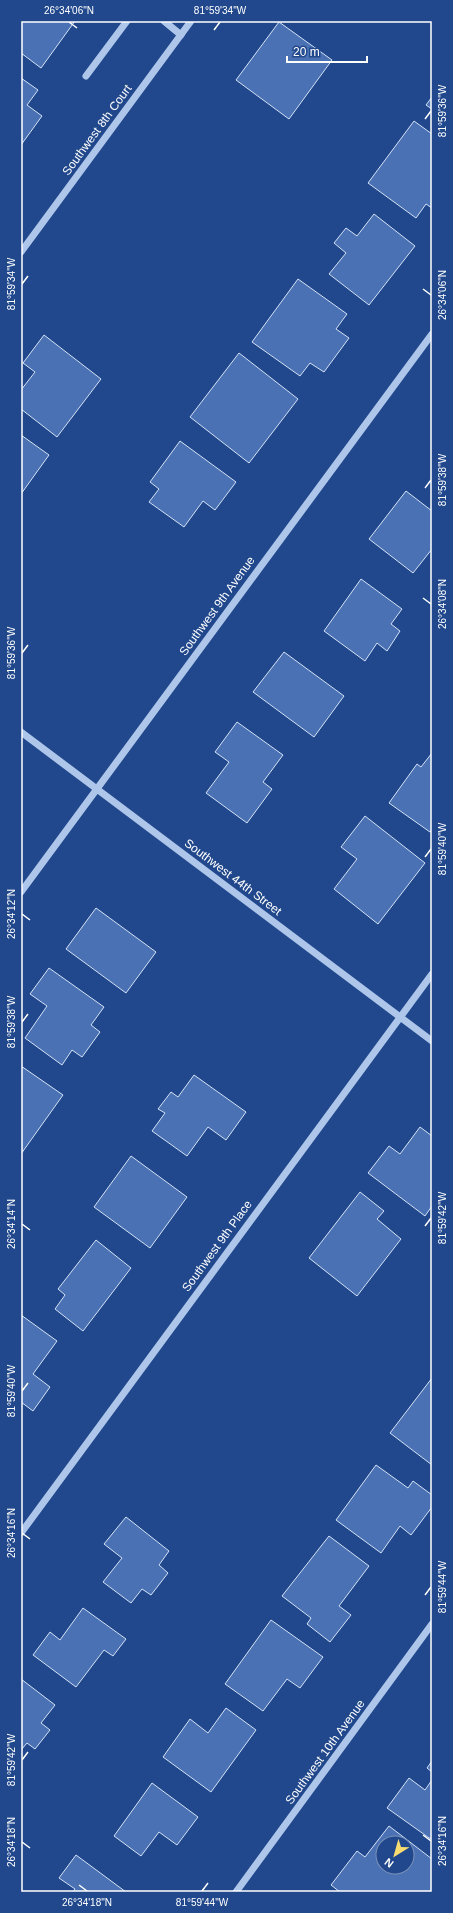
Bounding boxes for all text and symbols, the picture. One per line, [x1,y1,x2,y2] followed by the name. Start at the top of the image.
[44,5,94,16] text: 26°34'06"N
[194,5,247,16] text: 81°59'34"W
[287,38,367,64] scale bar
[293,45,320,59] text: 20 m
[59,81,135,178] street label: Southwest 8th Court
[437,84,448,137] text: 81°59'36"W
[6,257,17,310] text: 81°59'34"W
[437,270,448,320] text: 26°34'06"N
[437,453,448,506] text: 81°59'38"W
[176,553,258,658] street label: Southwest 9th Avenue
[437,579,448,629] text: 26°34'08"N
[6,626,17,679] text: 81°59'36"W
[437,822,448,875] text: 81°59'40"W
[182,836,285,919] street label: Southwest 44th Street
[6,889,17,939] text: 26°34'12"N
[6,995,17,1048] text: 81°59'38"W
[437,1191,448,1244] text: 81°59'42"W
[179,1197,255,1294] street label: Southwest 9th Place
[6,1199,17,1249] text: 26°34'14"N
[6,1364,17,1417] text: 81°59'40"W
[6,1508,17,1558] text: 26°34'16"N
[437,1560,448,1613] text: 81°59'44"W
[282,1697,368,1807] street label: Southwest 10th Avenue
[6,1733,17,1786] text: 81°59'42"W
[437,1816,448,1866] text: 26°34'16"N
[6,1817,17,1867] text: 26°34'18"N
[375,1835,415,1875] north arrow
[382,1856,396,1870] text: N
[62,1897,112,1908] text: 26°34'18"N
[176,1897,229,1908] text: 81°59'44"W

